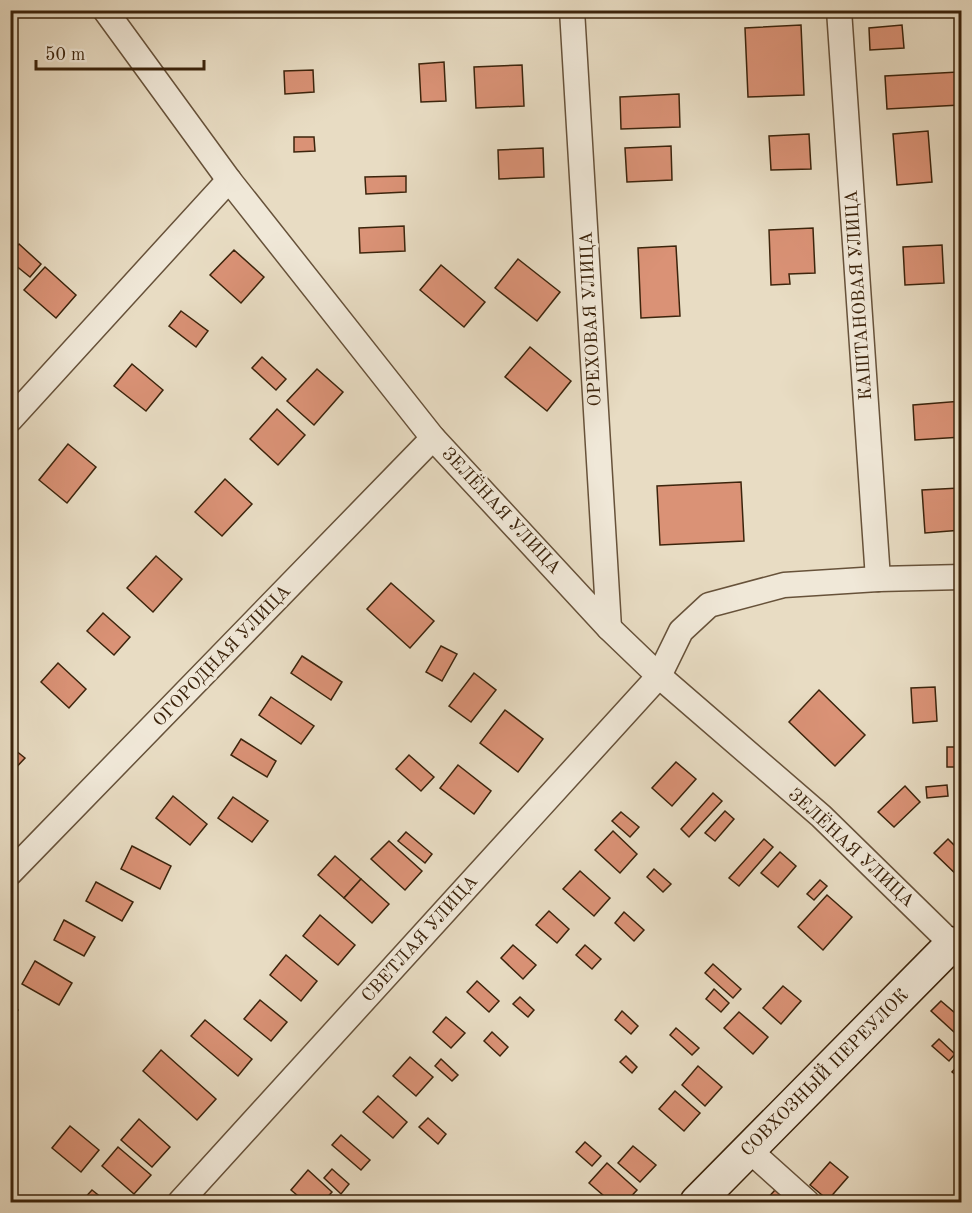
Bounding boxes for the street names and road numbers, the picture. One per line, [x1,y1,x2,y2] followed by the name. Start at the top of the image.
[843,189,875,401] street label: КАШТАНОВАЯ УЛИЦА
[577,231,605,407] street label: ОРЕХОВАЯ УЛИЦА
[438,443,566,578] street label: ЗЕЛЁНАЯ УЛИЦА
[150,582,294,730] street label: ОГОРОДНАЯ УЛИЦА
[785,783,920,911] street label: ЗЕЛЁНАЯ УЛИЦА
[359,872,482,1006] street label: СВЕТЛАЯ УЛИЦА
[735,983,912,1160] street label: СОВХОЗНЫЙ ПЕРЕУЛОК

